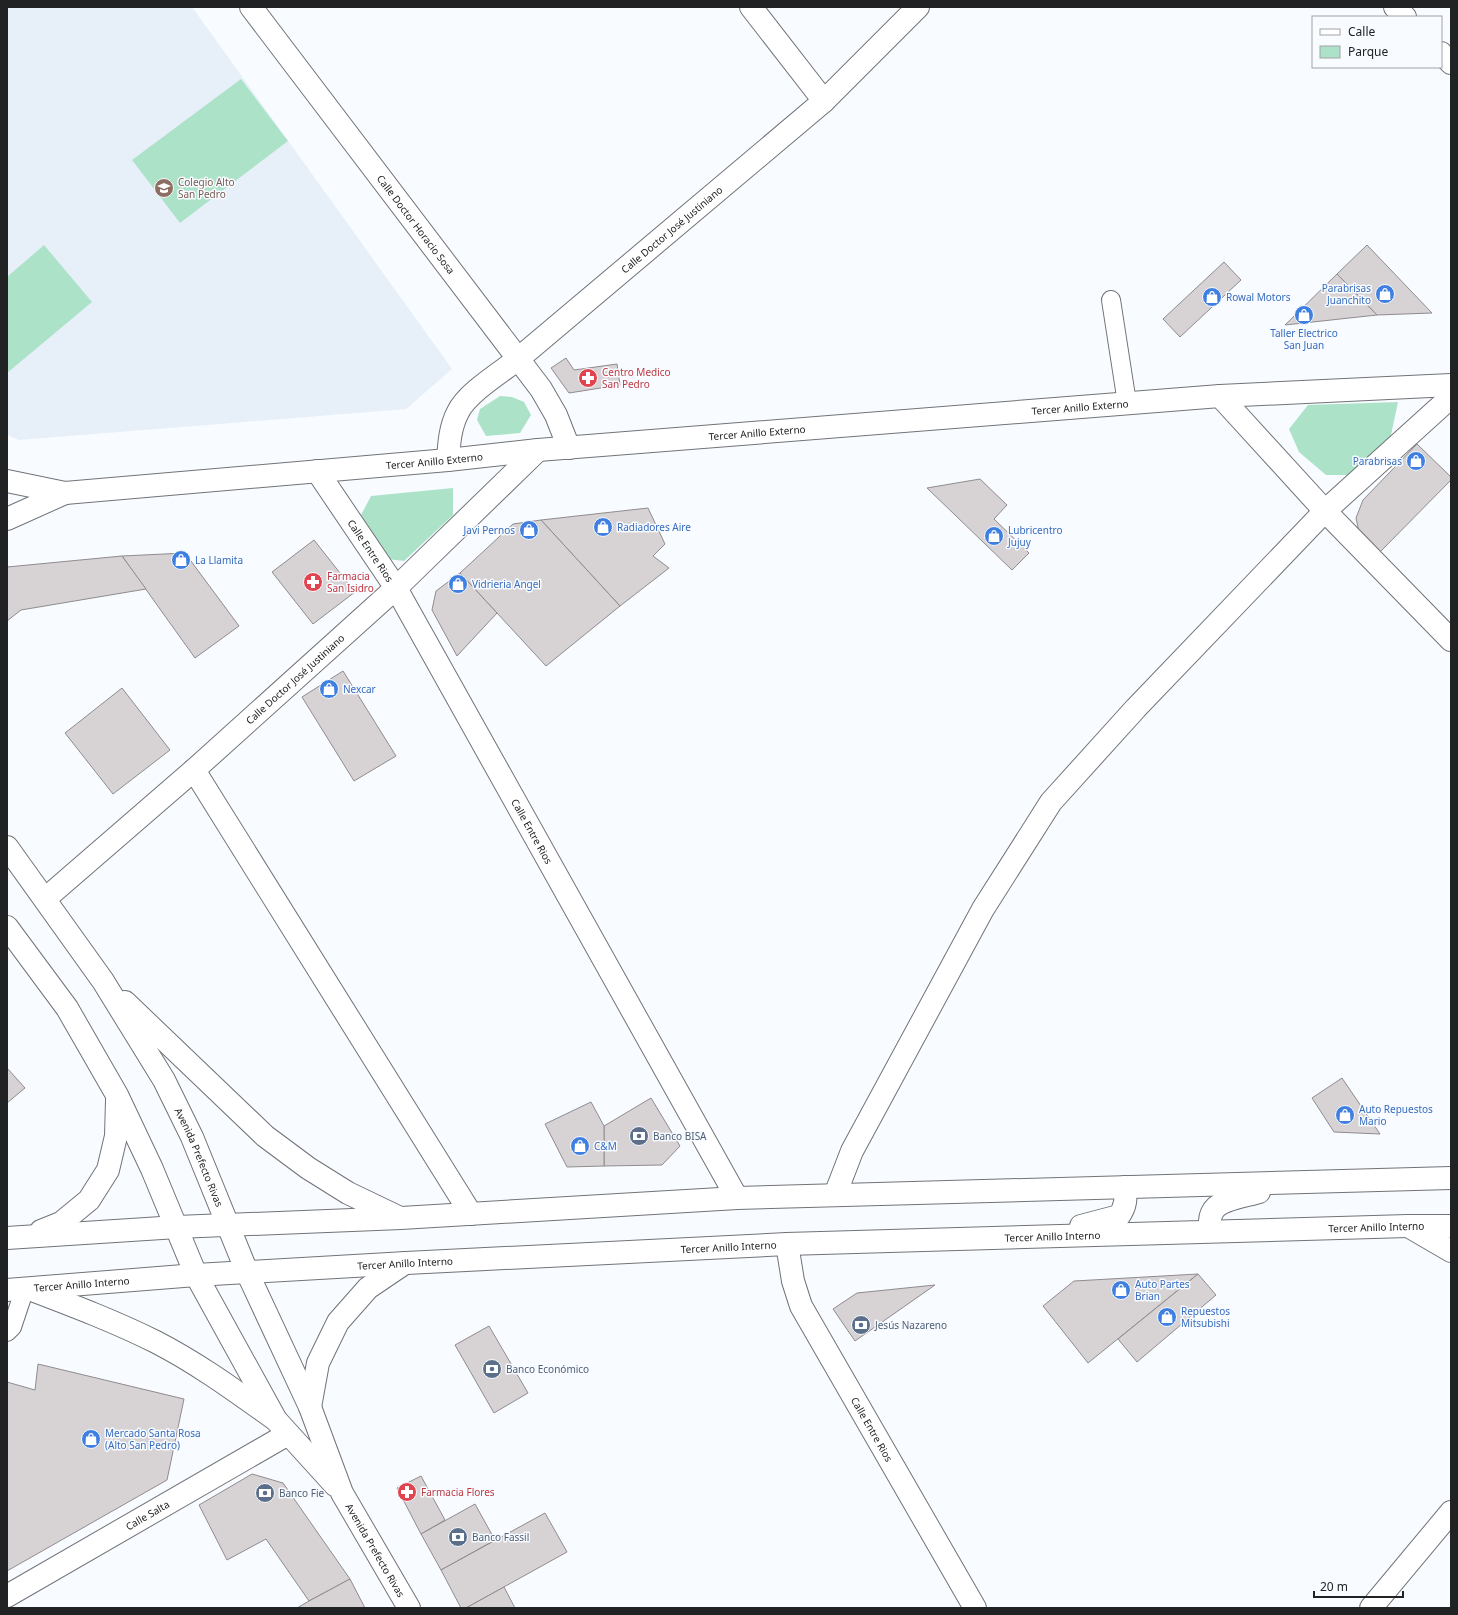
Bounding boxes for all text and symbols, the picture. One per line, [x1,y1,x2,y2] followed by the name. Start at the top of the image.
[1312,16,1442,68] legend
[1348,23,1376,40] text: Calle
[1348,43,1389,60] text: Parque
[374,172,458,277] street label: Calle Doctor Horacio Sosa
[178,175,235,201] place label: Colegio Alto San Pedro
[153,177,175,199] school or university icon: Colegio Alto San Pedro
[618,183,725,276] street label: Calle Doctor José Justiniano
[1322,281,1371,307] place label: Parabrisas Juanchito
[1374,283,1396,305] shop icon: Parabrisas Juanchito
[1201,286,1223,308] shop icon: Rowal Motors
[1226,290,1291,304] place label: Rowal Motors
[1293,304,1315,326] shop icon: Taller Electrico San Juan
[1270,326,1338,352] place label: Taller Electrico San Juan
[602,365,671,391] place label: Centro Medico San Pedro
[577,367,599,389] pharmacy icon: Centro Medico San Pedro
[1031,396,1129,418] street label: Tercer Anillo Externo
[708,422,806,443] street label: Tercer Anillo Externo
[385,449,484,472] street label: Tercer Anillo Externo
[1405,450,1427,472] shop icon: Parabrisas
[1353,454,1402,468] place label: Parabrisas
[592,516,614,538] shop icon: Radiadores Aire
[345,517,397,585] street label: Calle Entre Rios
[518,519,540,541] shop icon: Javi Pernos
[617,520,691,534] place label: Radiadores Aire
[463,523,515,537] place label: Javi Pernos
[1007,523,1063,549] place label: Lubricentro Jujuy
[983,525,1005,547] shop icon: Lubricentro Jujuy
[170,549,192,571] shop icon: La Llamita
[195,553,243,567] place label: La Llamita
[327,569,374,595] place label: Farmacia San Isidro
[302,571,324,593] pharmacy icon: Farmacia San Isidro
[447,573,469,595] shop icon: Vidrieria Angel
[472,577,541,591] place label: Vidrieria Angel
[243,631,347,727] street label: Calle Doctor José Justiniano
[318,678,340,700] shop icon: Nexcar
[343,682,376,696] place label: Nexcar
[508,796,556,867] street label: Calle Entre Rios
[1359,1102,1433,1128] place label: Auto Repuestos Mario
[1334,1104,1356,1126] shop icon: Auto Repuestos Mario
[172,1105,227,1209] street label: Avenida Prefecto Rivas
[628,1125,650,1147] bank icon: Banco BISA
[653,1129,707,1143] place label: Banco BISA
[569,1135,591,1157] shop icon: C&M
[594,1139,617,1153] place label: C&M
[1328,1219,1424,1235] street label: Tercer Anillo Interno
[1004,1228,1101,1245] street label: Tercer Anillo Interno
[680,1238,777,1256] street label: Tercer Anillo Interno
[357,1254,453,1273] street label: Tercer Anillo Interno
[33,1273,130,1295] street label: Tercer Anillo Interno
[1135,1277,1190,1303] place label: Auto Partes Brian
[1110,1279,1132,1301] shop icon: Auto Partes Brian
[1181,1304,1230,1330] place label: Repuestos Mitsubishi
[1156,1306,1178,1328] shop icon: Repuestos Mitsubishi
[850,1314,872,1336] bank icon: Jesús Nazareno
[874,1318,947,1332] place label: Jesús Nazareno
[481,1358,503,1380] bank icon: Banco Económico
[506,1362,589,1376] place label: Banco Económico
[848,1394,896,1464] street label: Calle Entre Rios
[105,1426,201,1452] place label: Mercado Santa Rosa (Alto San Pedro)
[80,1428,102,1450] shop icon: Mercado Santa Rosa (Alto San Pedro)
[396,1481,418,1503] pharmacy icon: Farmacia Flores
[254,1482,276,1504] bank icon: Banco Fie
[421,1485,495,1499] place label: Farmacia Flores
[279,1486,325,1500] place label: Banco Fie
[123,1497,172,1533] street label: Calle Salta
[343,1501,408,1600] street label: Avenida Prefecto Rivas
[447,1526,469,1548] bank icon: Banco Fassil
[472,1530,529,1544] place label: Banco Fassil
[1314,1573,1403,1599] scale bar
[1320,1578,1348,1595] text: 20 m

